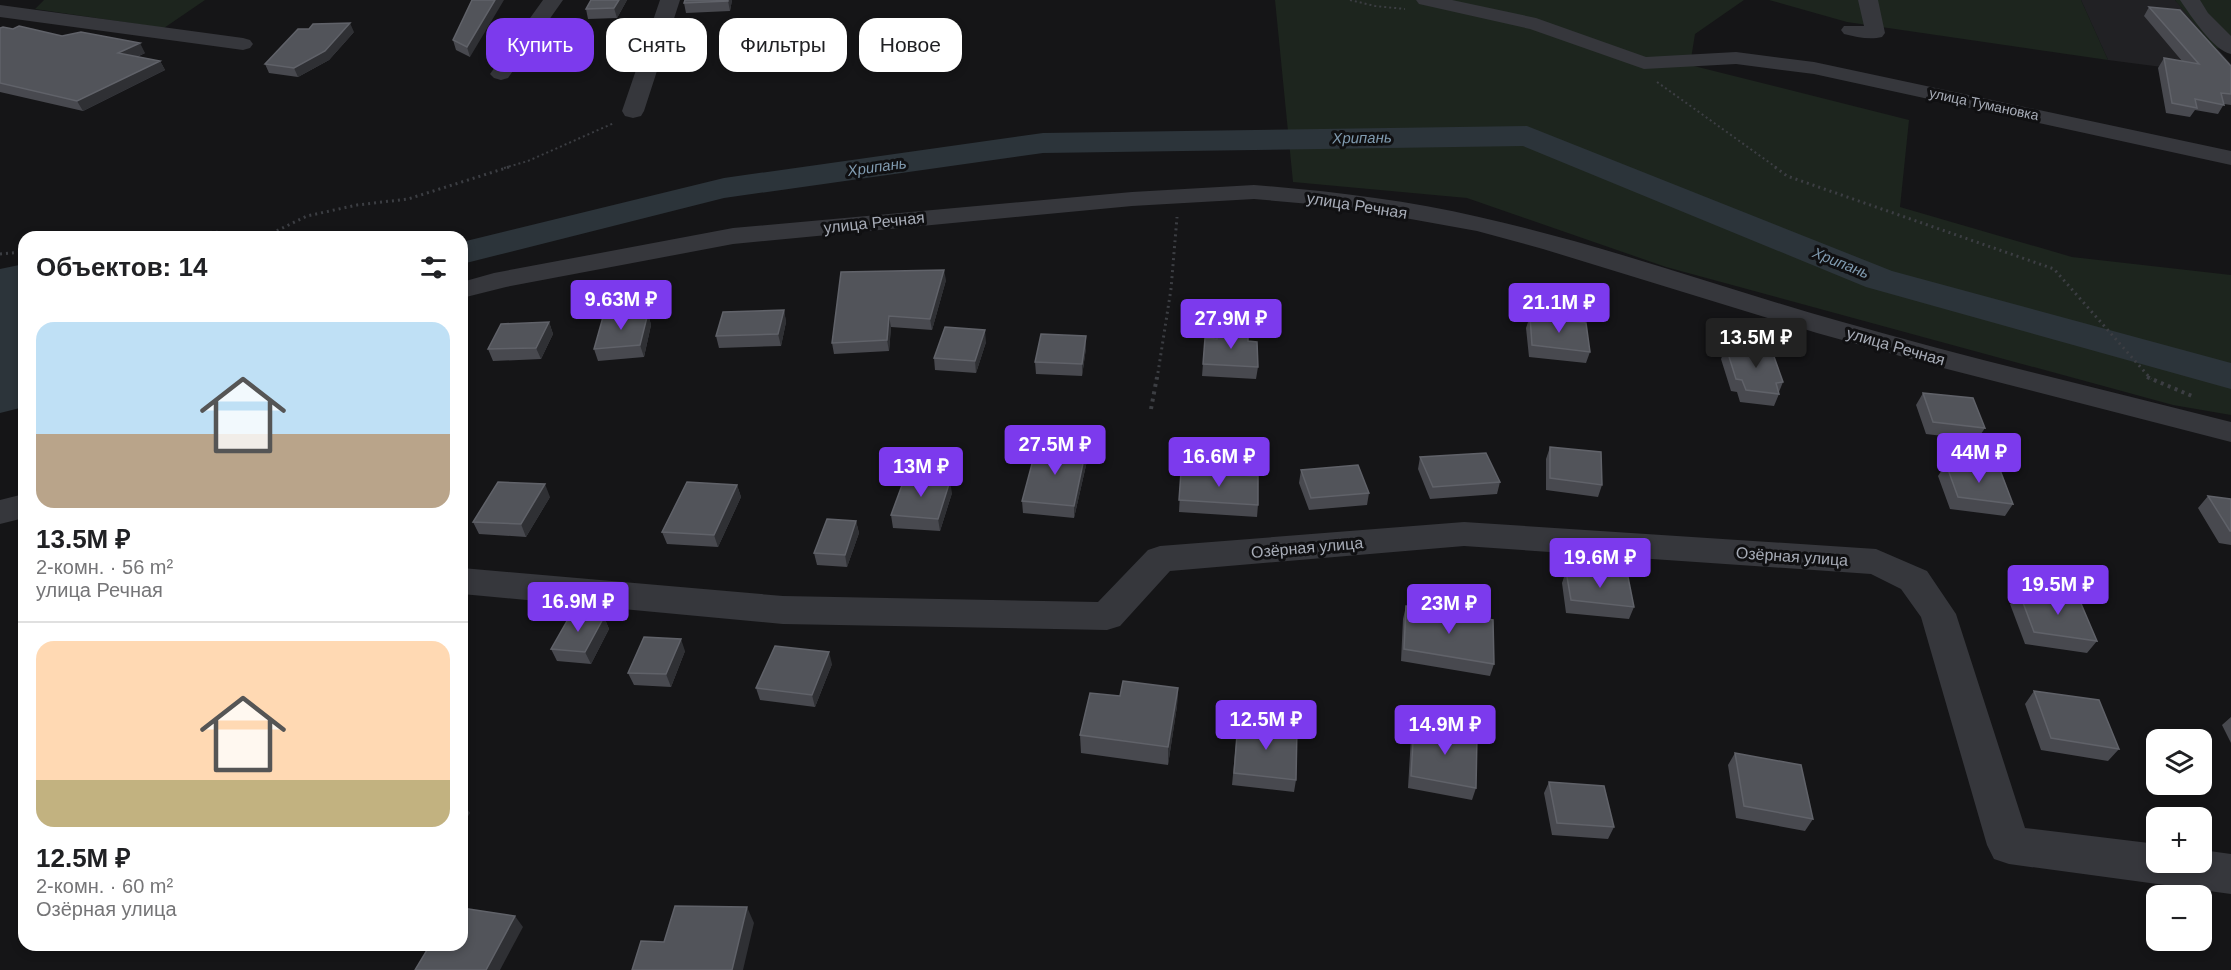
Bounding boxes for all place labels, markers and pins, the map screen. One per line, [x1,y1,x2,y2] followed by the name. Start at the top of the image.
[566,280,676,331] pin: 9.63M ₽
[1504,283,1614,334] pin: 21.1M ₽
[1176,299,1286,350] pin: 27.9M ₽
[1701,318,1811,369] pin: 13.5M ₽
[1000,425,1110,476] pin: 27.5M ₽
[1937,433,2021,484] pin: 44M ₽
[1164,437,1274,488] pin: 16.6M ₽
[879,447,963,498] pin: 13M ₽
[1545,538,1655,589] pin: 19.6M ₽
[2003,565,2113,616] pin: 19.5M ₽
[523,582,633,633] pin: 16.9M ₽
[1407,584,1491,635] pin: 23M ₽
[1211,700,1321,751] pin: 12.5M ₽
[1390,705,1500,756] pin: 14.9M ₽

